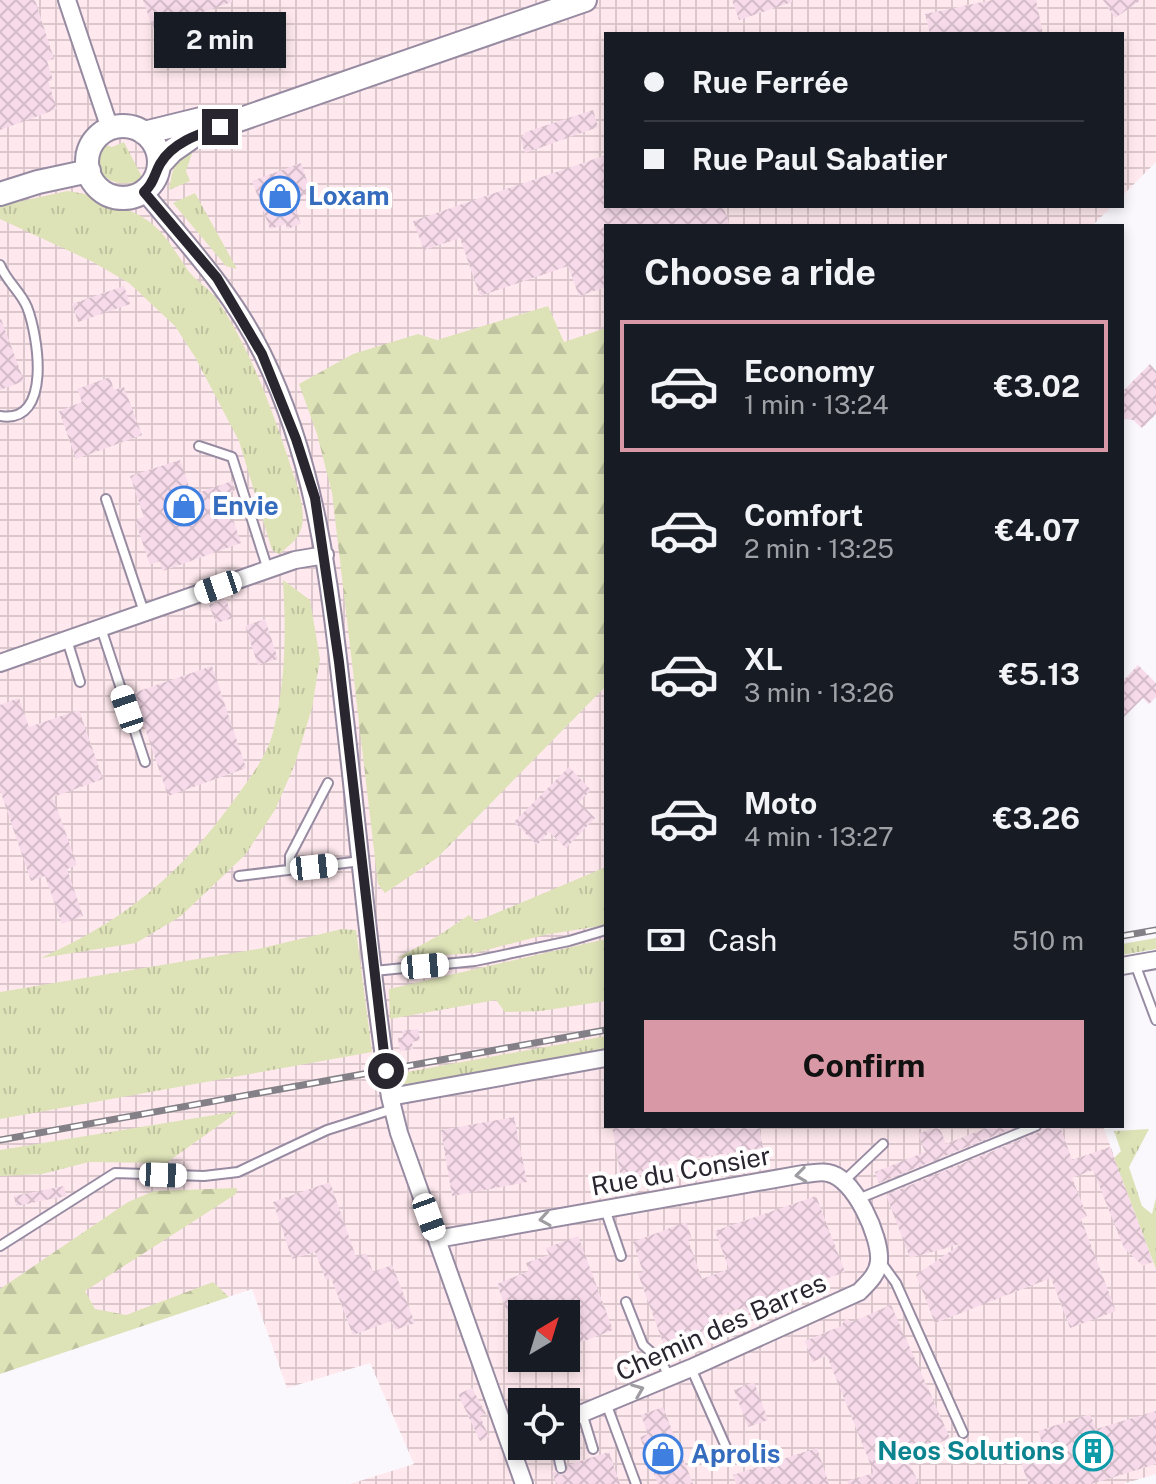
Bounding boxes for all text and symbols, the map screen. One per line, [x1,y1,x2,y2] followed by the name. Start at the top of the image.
[154,11,286,67] callout: 2 min
[186,24,254,55] text: 2 min
[692,64,849,100] text: Rue Ferrée
[202,109,238,145] route end
[692,141,948,177] text: Rue Paul Sabatier
[259,175,301,217] shop icon: Loxam
[308,180,389,211] place label: Loxam
[644,251,876,293] text: Choose a ride
[648,350,720,422] icon: car
[744,353,875,389] text: Economy
[994,368,1080,404] text: €3.02
[744,389,889,420] text: 1 min · 13:24
[163,485,205,527] shop icon: Envie
[212,490,279,521] place label: Envie
[648,494,720,566] icon: car
[744,497,863,533] text: Comfort
[995,512,1080,548] text: €4.07
[744,533,894,564] text: 2 min · 13:25
[191,568,245,606] car
[648,638,720,710] icon: car
[744,641,783,677] text: XL
[999,656,1080,692] text: €5.13
[744,677,894,708] text: 3 min · 13:26
[108,682,146,736] car
[648,782,720,854] icon: car
[744,785,817,821] text: Moto
[993,800,1080,836] text: €3.26
[744,821,894,852] text: 4 min · 13:27
[289,853,339,881] car
[644,918,688,962] icon: cash
[708,922,777,958] text: Cash
[1012,925,1084,956] text: 510 m
[400,952,450,980] car
[644,1020,1084,1112] button: Confirm
[368,1053,404,1089] route start
[589,1139,773,1202] street label: Rue du Consier
[139,1162,187,1188] car
[794,1166,808,1183] one-way arrow
[410,1190,448,1244] car
[538,1210,552,1227] one-way arrow
[611,1266,831,1387] street label: Chemin des Barres
[508,1300,580,1372] north arrow
[508,1300,580,1460] map controls
[630,1384,644,1400] one-way arrow
[508,1388,580,1460] button: locate
[1072,1430,1114,1472] building icon: Neos Solutions
[642,1433,684,1475] shop icon: Aprolis
[877,1435,1065,1466] place label: Neos Solutions
[691,1438,780,1469] place label: Aprolis

